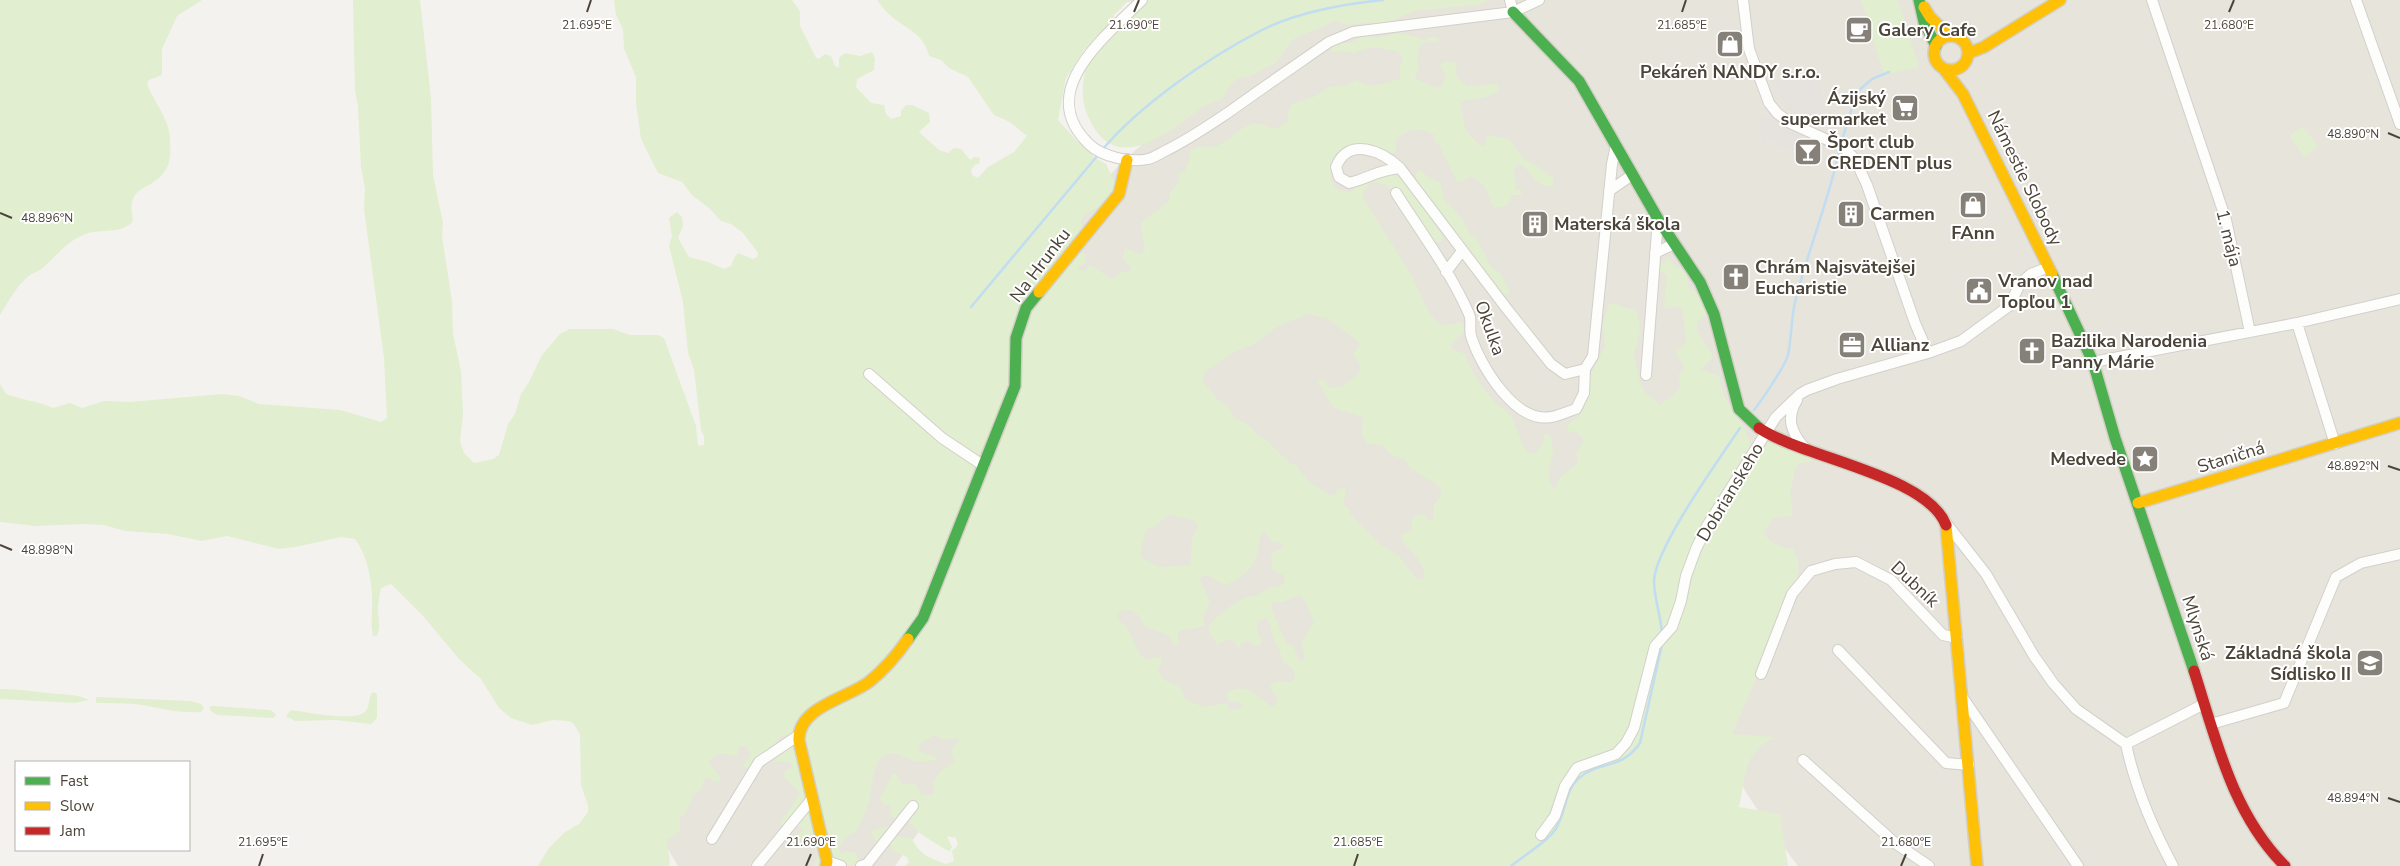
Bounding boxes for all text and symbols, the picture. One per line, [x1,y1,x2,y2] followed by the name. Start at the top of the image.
[1844,15,1874,45] cafe icon: Galery Cafe
[562,17,612,33] text: 21.695°E
[1109,17,1159,33] text: 21.690°E
[1657,17,1707,33] text: 21.685°E
[2204,17,2254,33] text: 21.680°E
[1878,18,1976,42] place label: Galery Cafe
[1715,29,1745,59] shop icon: Pekáreň NANDY s.r.o.
[1640,60,1820,84] place label: Pekáreň NANDY s.r.o.
[1780,86,1887,131] place label: Ázijský supermarket
[1890,93,1920,123] supermarket icon: Ázijský supermarket
[1982,106,2068,250] street label: Námestie Slobody
[2327,126,2379,142] text: 48.890°N
[1827,130,1952,175] place label: Šport club CREDENT plus
[1793,137,1823,167] bar icon: Šport club CREDENT plus
[1958,190,1988,220] shop icon: FAnn
[1836,199,1866,229] building icon: Carmen
[1870,202,1935,226] place label: Carmen
[2210,207,2248,269] street label: 1. mája
[1520,209,1550,239] building icon: Materská škola
[21,210,73,226] text: 48.896°N
[1554,212,1680,236] place label: Materská škola
[1951,221,1995,245] place label: FAnn
[1004,223,1076,307] street label: Na Hrunku
[1755,255,1915,300] place label: Chrám Najsvätejšej Eucharistie
[1721,262,1751,292] church icon: Chrám Najsvätejšej Eucharistie
[1997,269,2093,314] place label: Vranov nad Topľou 1
[1964,276,1994,306] public building icon: Vranov nad Topľou 1
[1469,297,1511,359] street label: Okulka
[2051,329,2207,374] place label: Bazilika Narodenia Panny Márie
[1837,330,1867,360] office icon: Allianz
[1871,333,1930,357] place label: Allianz
[2017,336,2047,366] church icon: Bazilika Narodenia Panny Márie
[2194,435,2268,479] street label: Staničná
[1691,438,1769,546] street label: Dobrianskeho
[2130,444,2160,474] place icon: Medvede
[2050,447,2126,471] place label: Medvede
[2327,458,2379,474] text: 48.892°N
[21,542,73,558] text: 48.898°N
[1886,556,1945,613] street label: Dubník
[2176,592,2220,664] street label: Mlynská
[2225,641,2351,686] place label: Základná škola Sídlisko II
[2355,648,2385,678] school or university icon: Základná škola Sídlisko II
[15,761,190,851] legend
[60,771,89,791] text: Fast
[2327,790,2379,806] text: 48.894°N
[60,796,95,816] text: Slow
[59,821,86,841] text: Jam
[238,834,288,850] text: 21.695°E
[786,834,836,850] text: 21.690°E
[1333,834,1383,850] text: 21.685°E
[1881,834,1931,850] text: 21.680°E

